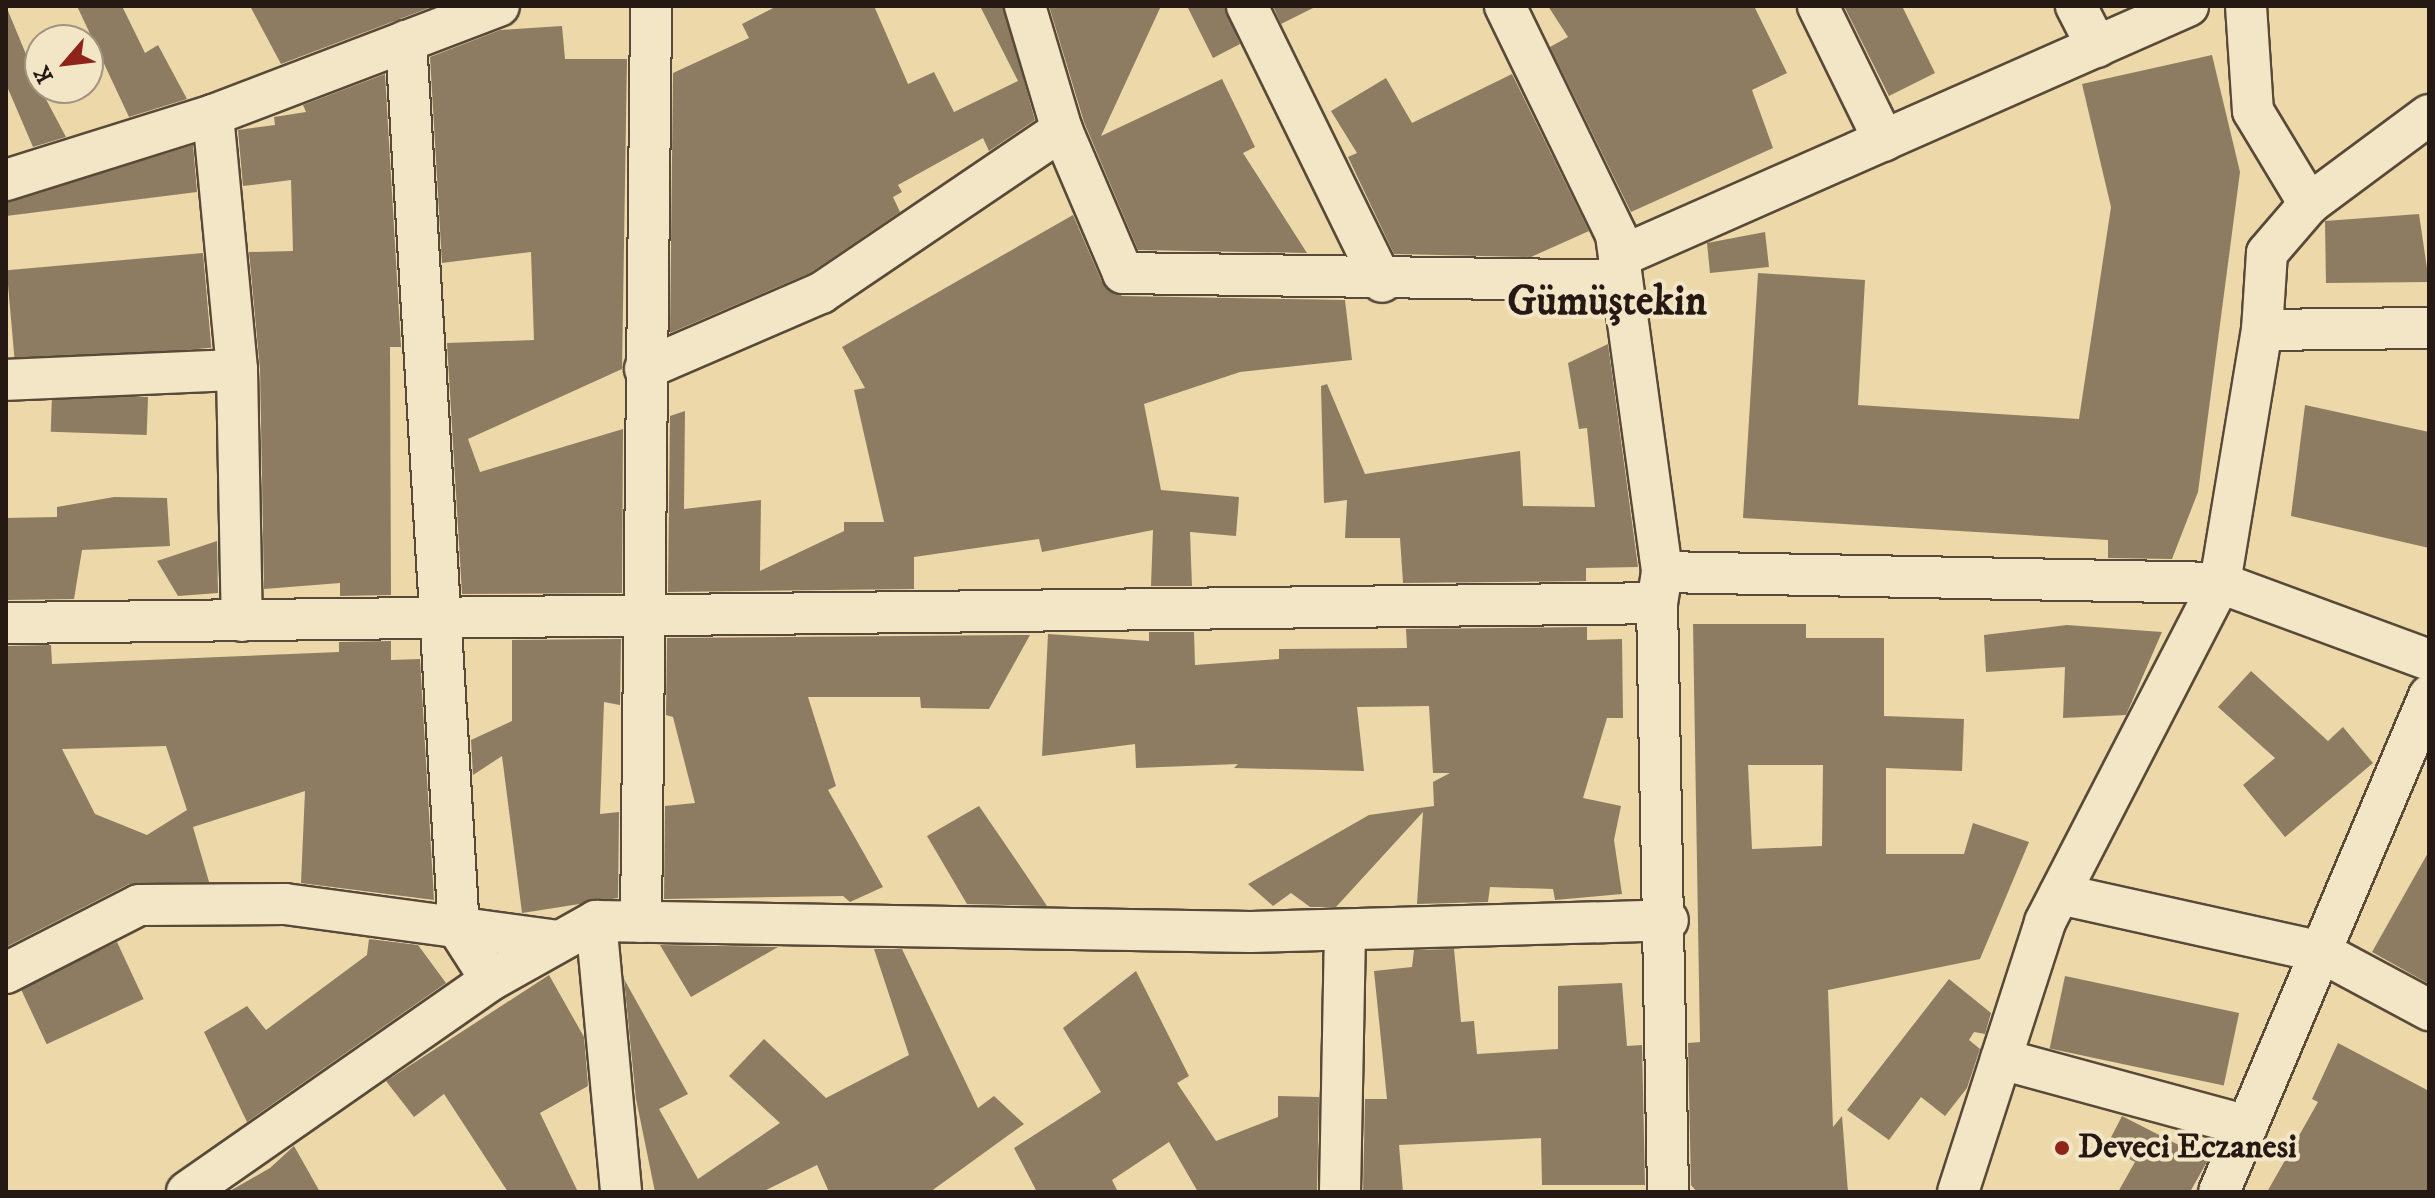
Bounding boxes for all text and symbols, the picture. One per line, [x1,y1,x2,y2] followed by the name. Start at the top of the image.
[24,24,104,104] north arrow
[29,61,60,88] text: K
[1507,277,1707,327] district label: Gümüştekin
[2078,1128,2297,1168] place label: Deveci Eczanesi
[2053,1139,2071,1157] marker: Deveci Eczanesi

